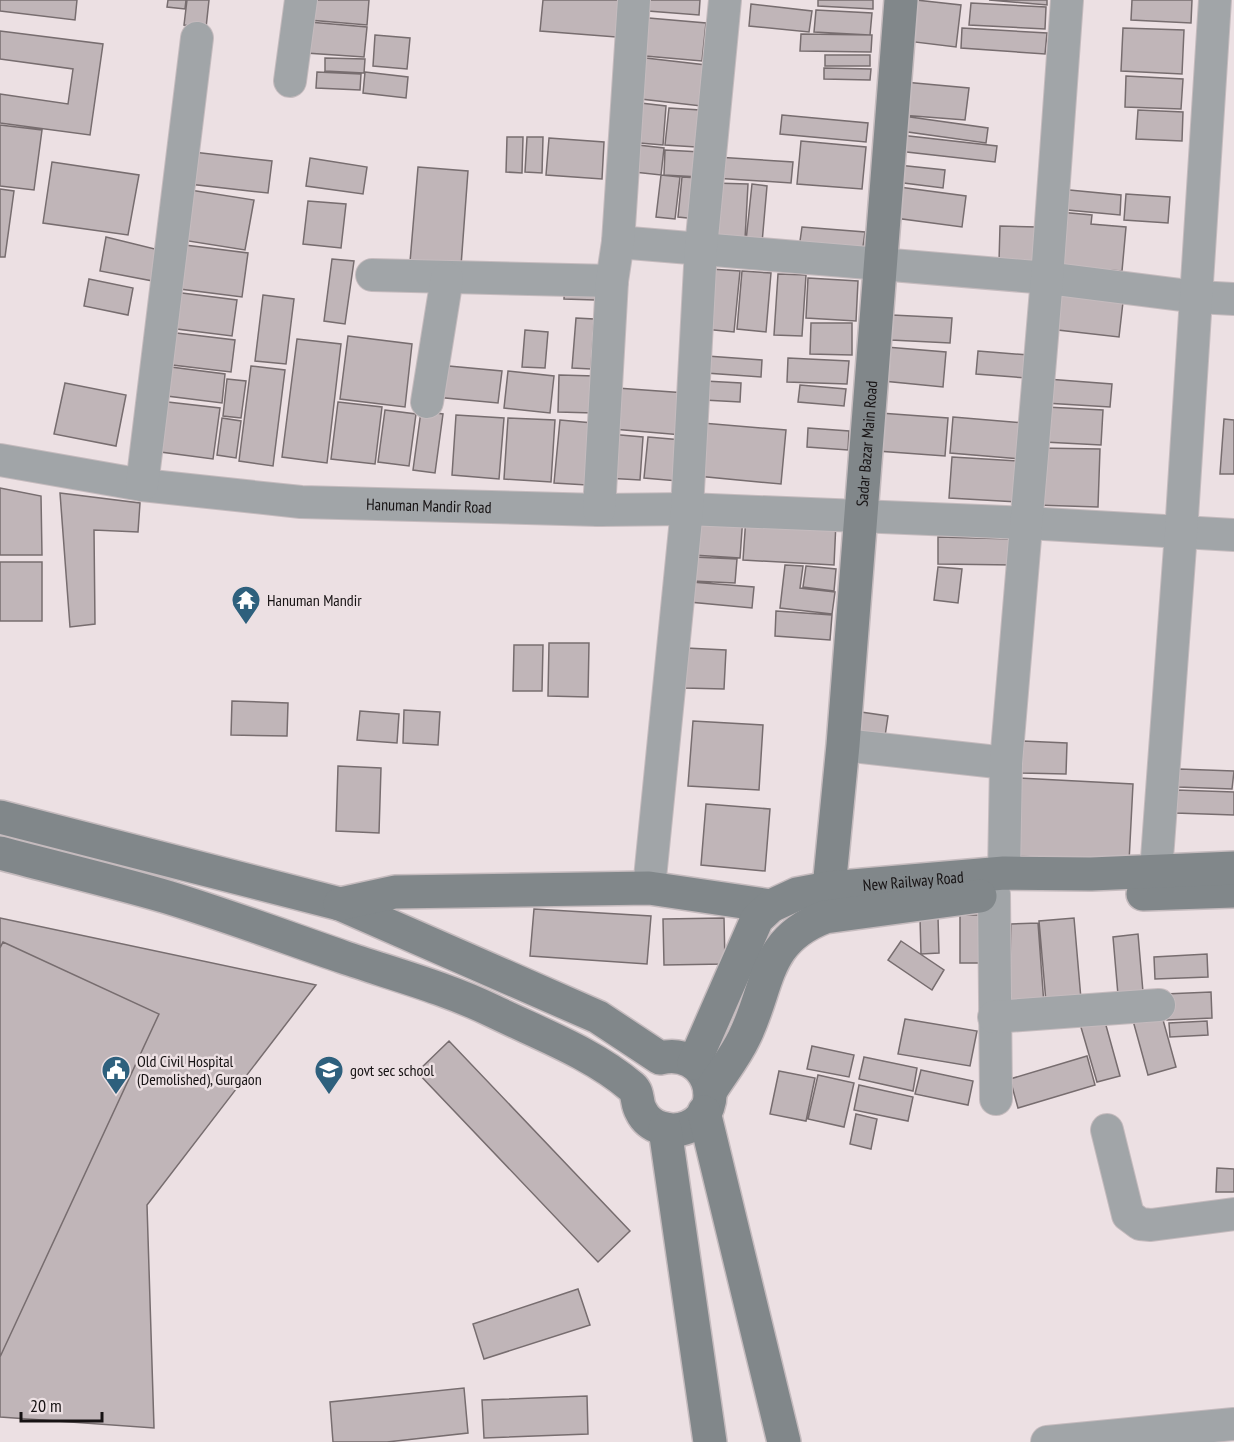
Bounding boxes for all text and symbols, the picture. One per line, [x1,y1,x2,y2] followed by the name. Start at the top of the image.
[852,380,881,507] street label: Sadar Bazar Main Road
[366,494,492,517] street label: Hanuman Mandir Road
[230,584,262,626] temple icon: Hanuman Mandir
[267,590,362,610] place label: Hanuman Mandir
[862,866,965,895] street label: New Railway Road
[137,1051,262,1089] place label: Old Civil Hospital (Demolished), Gurgaon
[100,1054,132,1096] public building icon: Old Civil Hospital (Demolished), Gurgaon
[313,1054,345,1096] school or university icon: govt sec school
[350,1060,434,1080] place label: govt sec school
[21,1385,102,1423] scale bar
[30,1394,62,1417] text: 20 m

